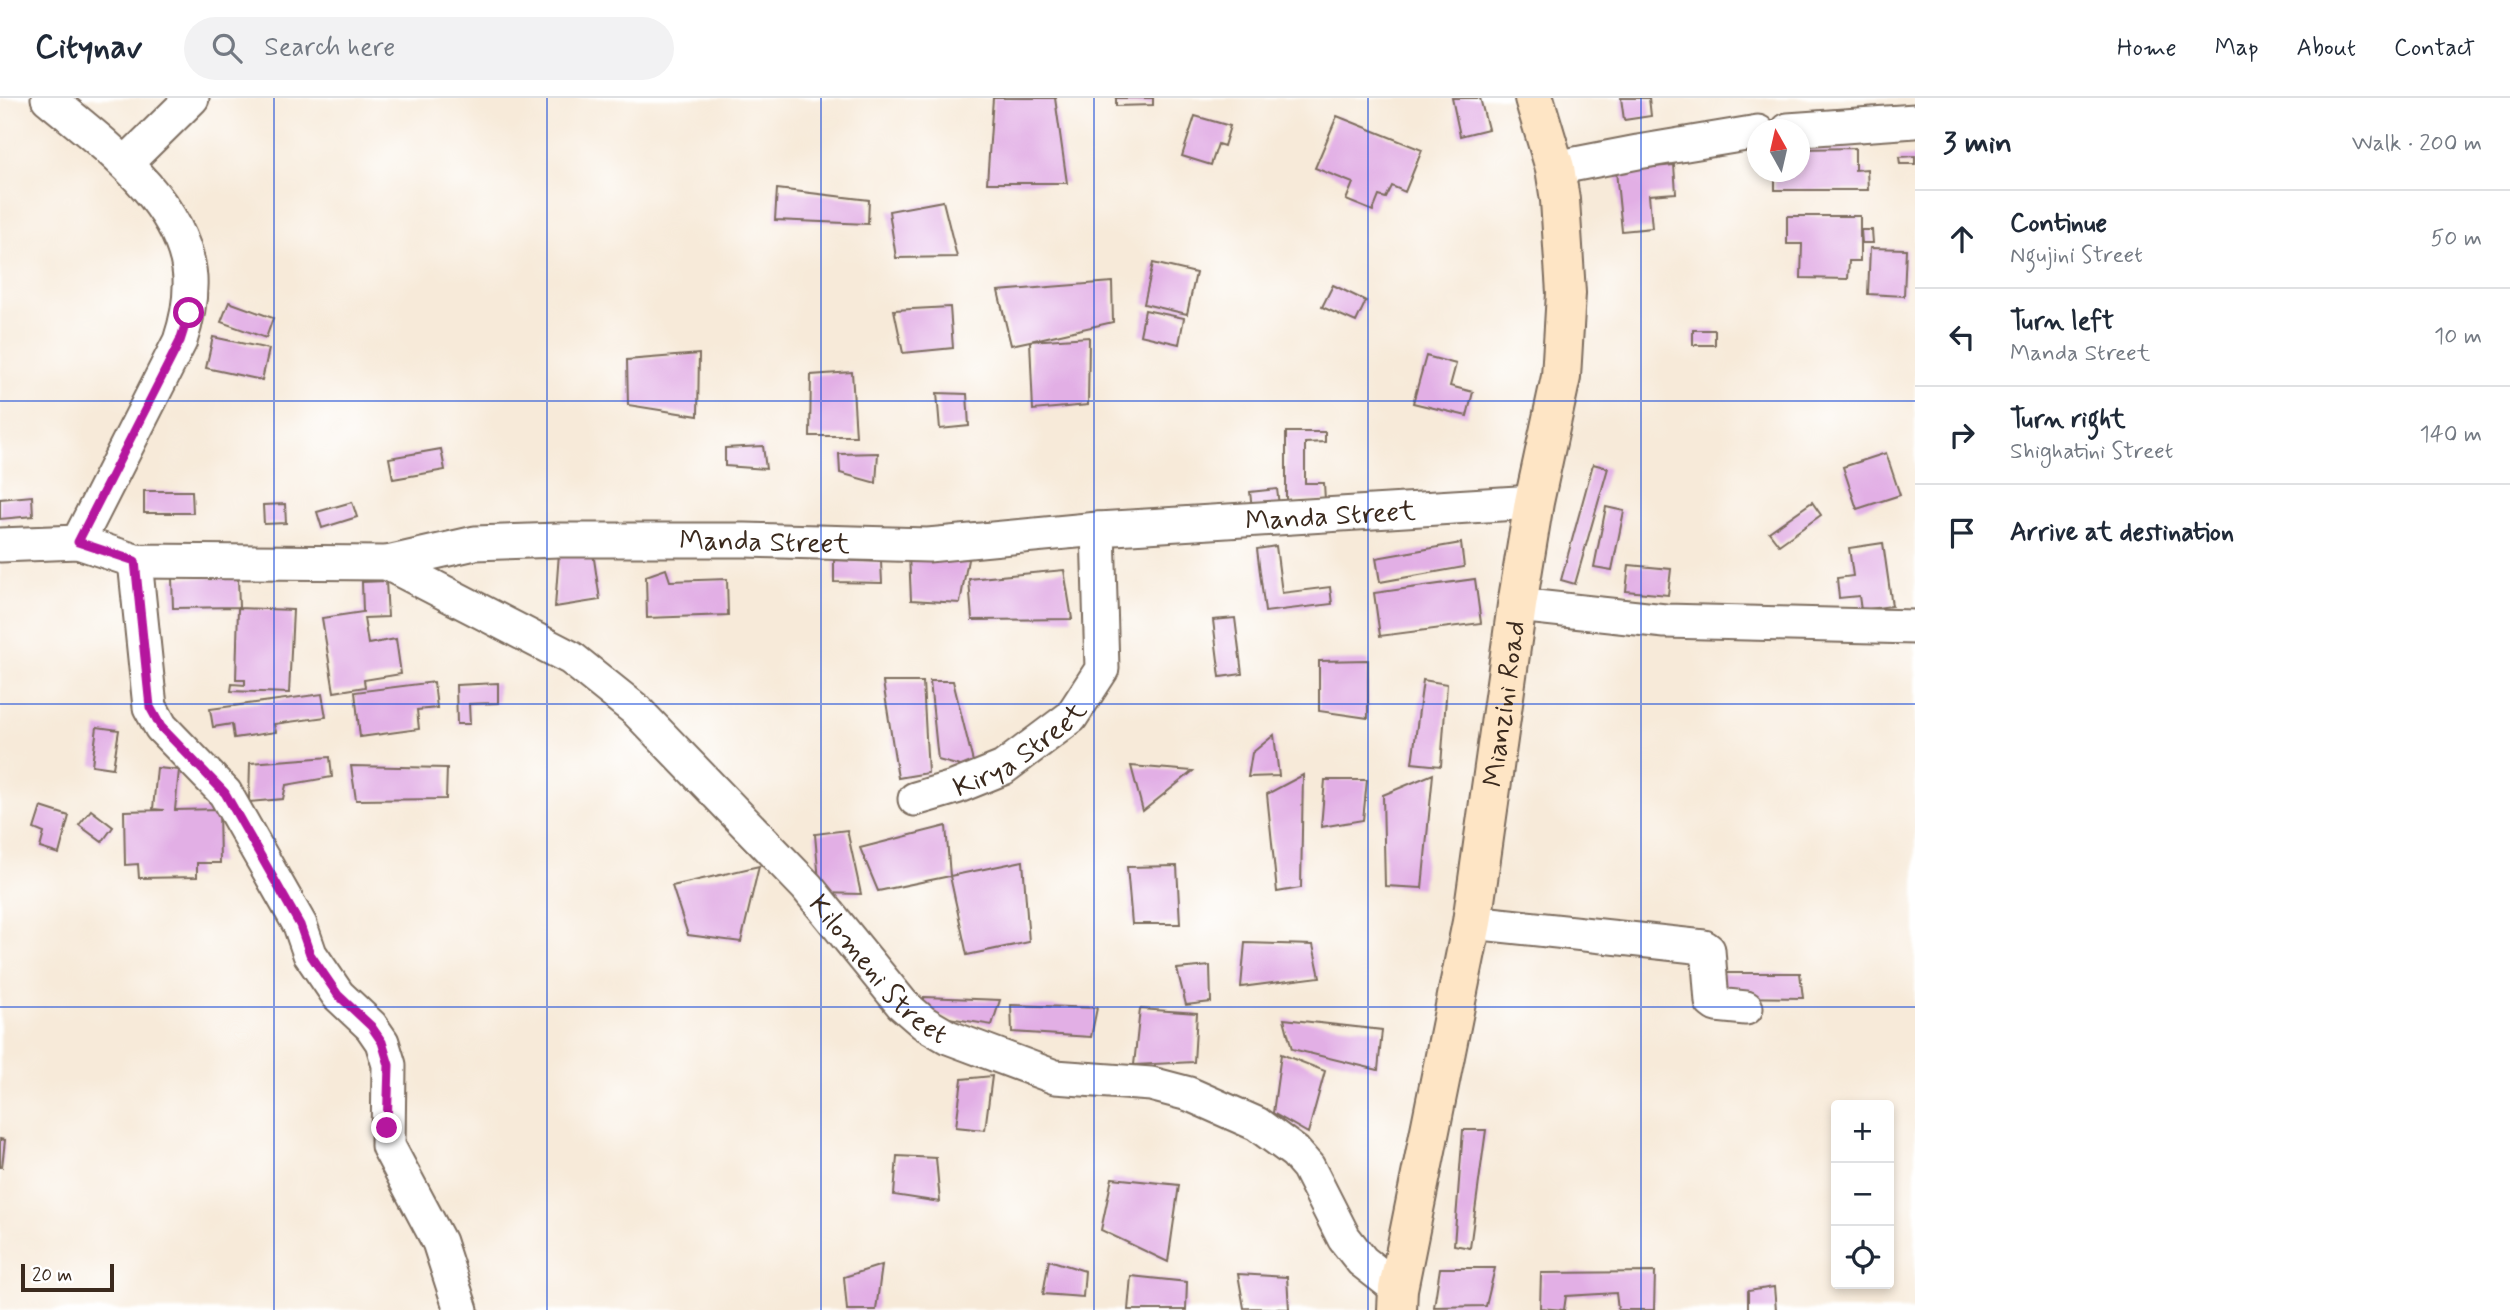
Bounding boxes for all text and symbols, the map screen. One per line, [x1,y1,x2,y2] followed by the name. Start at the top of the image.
[184,17,674,80] search box
[35,26,142,70] text: Citynav
[208,29,246,67] icon: search
[264,31,395,65] text: Search here
[2117,33,2177,64] text: Home
[2215,33,2259,64] text: Map
[2297,33,2356,64] text: About
[2394,33,2475,64] text: Contact
[1747,119,1810,182] north arrow
[1943,124,2012,163] text: 3 min
[2352,129,2482,159] text: Walk · 200 m
[2010,207,2107,241] text: Continue
[1943,220,1981,258] icon: ahead
[2431,224,2482,254] text: 50 m
[2010,241,2143,271] text: Ngujini Street
[173,297,204,328] route start
[2010,305,2114,339] text: Turn left
[1943,318,1981,356] icon: left
[2434,322,2482,352] text: 10 m
[2010,339,2150,369] text: Manda Street
[2010,403,2126,437] text: Turn right
[1943,416,1981,454] icon: right
[2419,420,2482,450] text: 140 m
[2010,437,2173,467] text: Shighatini Street
[1244,493,1417,541] street label: Manda Street
[1943,514,1981,552] icon: arrive
[2010,516,2234,550] text: Arrive at destination
[679,524,851,564] street label: Manda Street
[1475,618,1536,789] street label: Mianzini Road
[948,696,1097,807] street label: Kirya Street
[799,888,954,1054] street label: Kilomeni Street
[1831,1100,1894,1289] map controls
[1831,1100,1894,1163] button: +
[371,1112,402,1143] route end
[1831,1163,1894,1226] button: −
[1831,1226,1894,1289] button: locate
[21,1261,114,1293] scale bar
[32,1263,72,1288] text: 20 m

